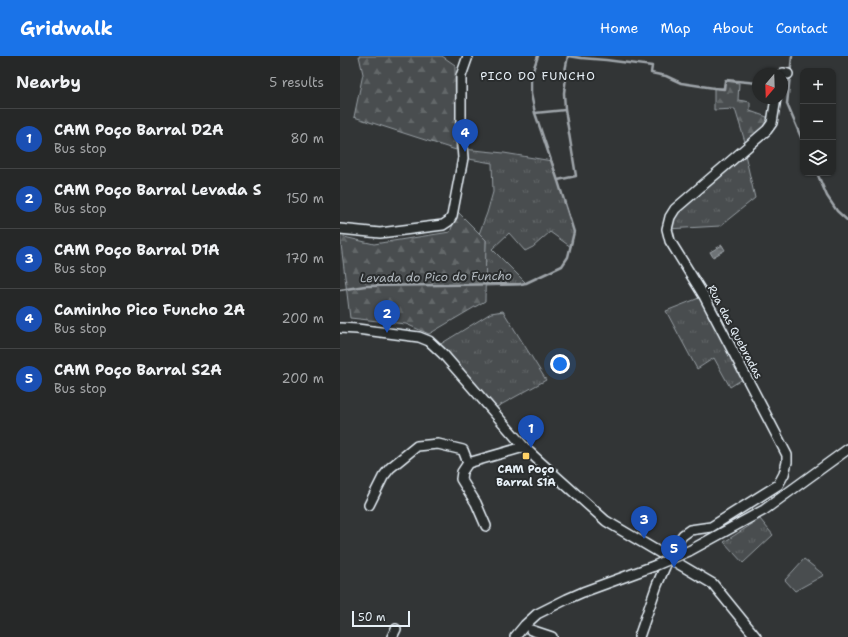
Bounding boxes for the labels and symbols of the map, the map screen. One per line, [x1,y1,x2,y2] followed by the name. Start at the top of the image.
[480,68,596,84] district label: PICO DO FUNCHO
[752,68,788,104] north arrow
[452,119,478,152] pin: 4
[360,268,512,286] water label: Levada do Pico do Funcho
[704,282,766,382] street label: Rua das Quebradas
[374,300,400,333] pin: 2
[550,354,570,374] your location
[518,415,544,448] pin: 1
[521,451,531,461] marker: CAM Poço Barral S1A
[496,462,556,490] place label: CAM Poço Barral S1A
[631,506,657,539] pin: 3
[661,535,687,568] pin: 5
[352,609,410,628] scale bar

